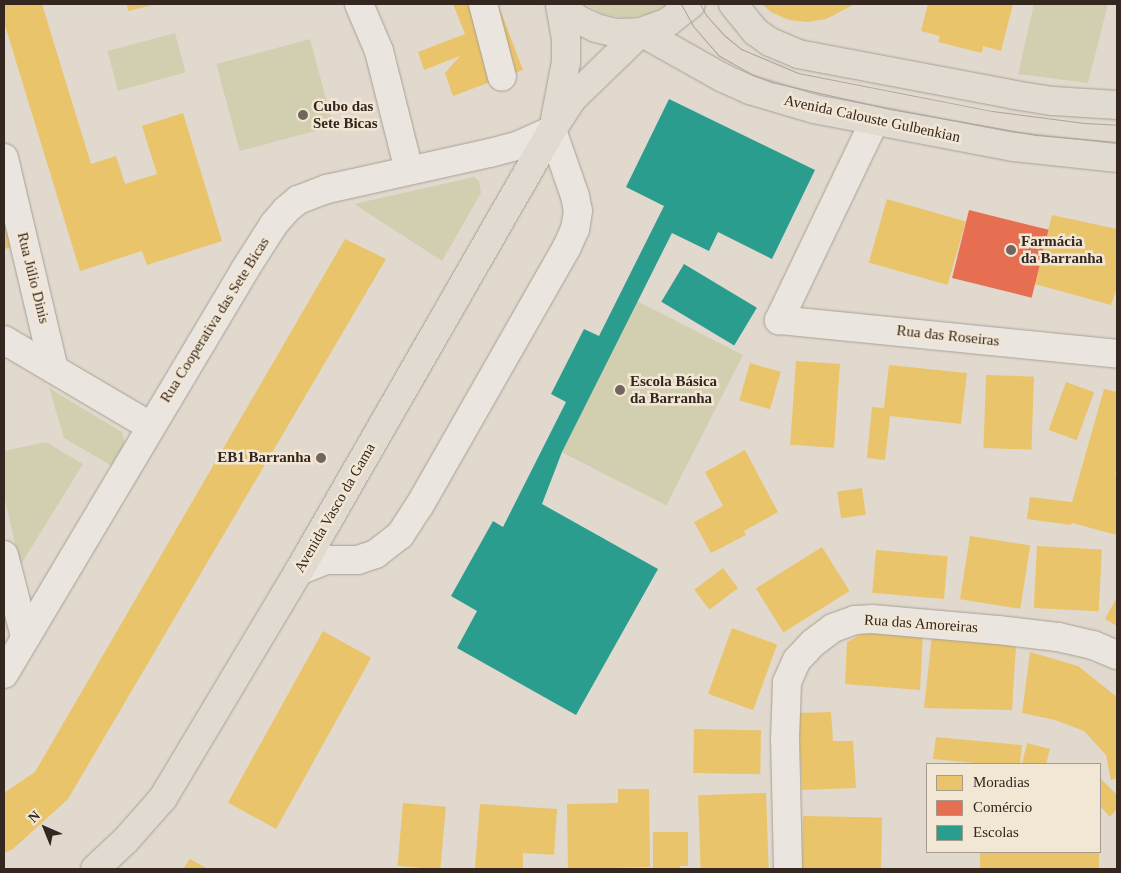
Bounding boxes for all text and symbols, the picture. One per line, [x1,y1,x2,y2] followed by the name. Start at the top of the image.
[782,92,962,146] street label: Avenida Calouste Gulbenkian
[313,97,378,132] place label: Cubo das Sete Bicas
[297,109,309,121] marker: Cubo das Sete Bicas
[13,231,53,325] street label: Rua Júlio Dinis
[1021,232,1103,267] place label: Farmácia da Barranha
[157,234,273,406] street label: Rua Cooperativa das Sete Bicas
[1005,244,1017,256] marker: Farmácia da Barranha
[896,322,1000,350] street label: Rua das Roseiras
[630,372,717,407] place label: Escola Básica da Barranha
[614,384,626,396] marker: Escola Básica da Barranha
[291,440,379,576] street label: Avenida Vasco da Gama
[217,449,311,467] place label: EB1 Barranha
[315,452,327,464] marker: EB1 Barranha
[863,611,979,637] street label: Rua das Amoreiras
[926,763,1101,853] legend
[973,774,1030,790] text: Moradias
[973,799,1032,815] text: Comércio
[20,803,70,853] north arrow
[25,808,43,826] text: N
[973,824,1019,840] text: Escolas

